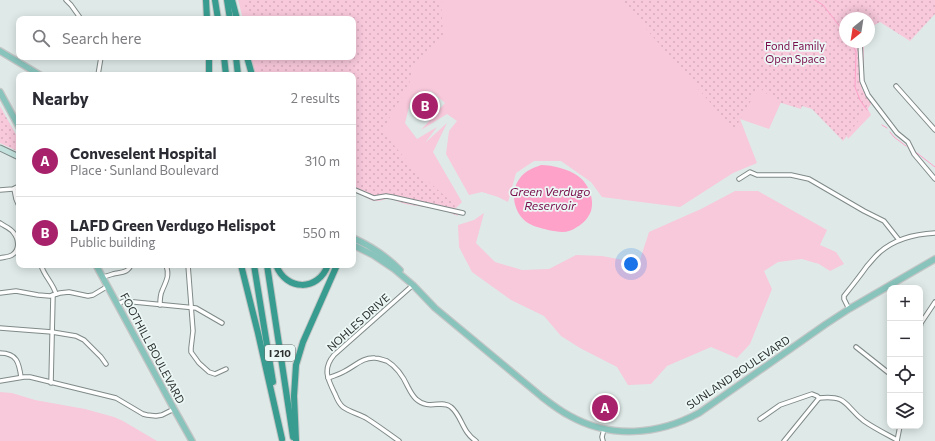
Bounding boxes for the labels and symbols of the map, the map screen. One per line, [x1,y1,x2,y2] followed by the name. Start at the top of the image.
[839,12,875,48] north arrow
[765,39,825,65] park label: Fond Family Open Space
[412,91,438,121] pin: B
[510,184,590,212] water label: Green Verdugo Reservoir
[621,254,641,274] your location
[118,290,188,406] street label: FOOTHILL BOULEVARD
[324,291,392,353] street label: NOHLES DRIVE
[684,333,792,411] street label: SUNLAND BOULEVARD
[265,345,295,361] road number: I 210
[592,393,618,423] pin: A

